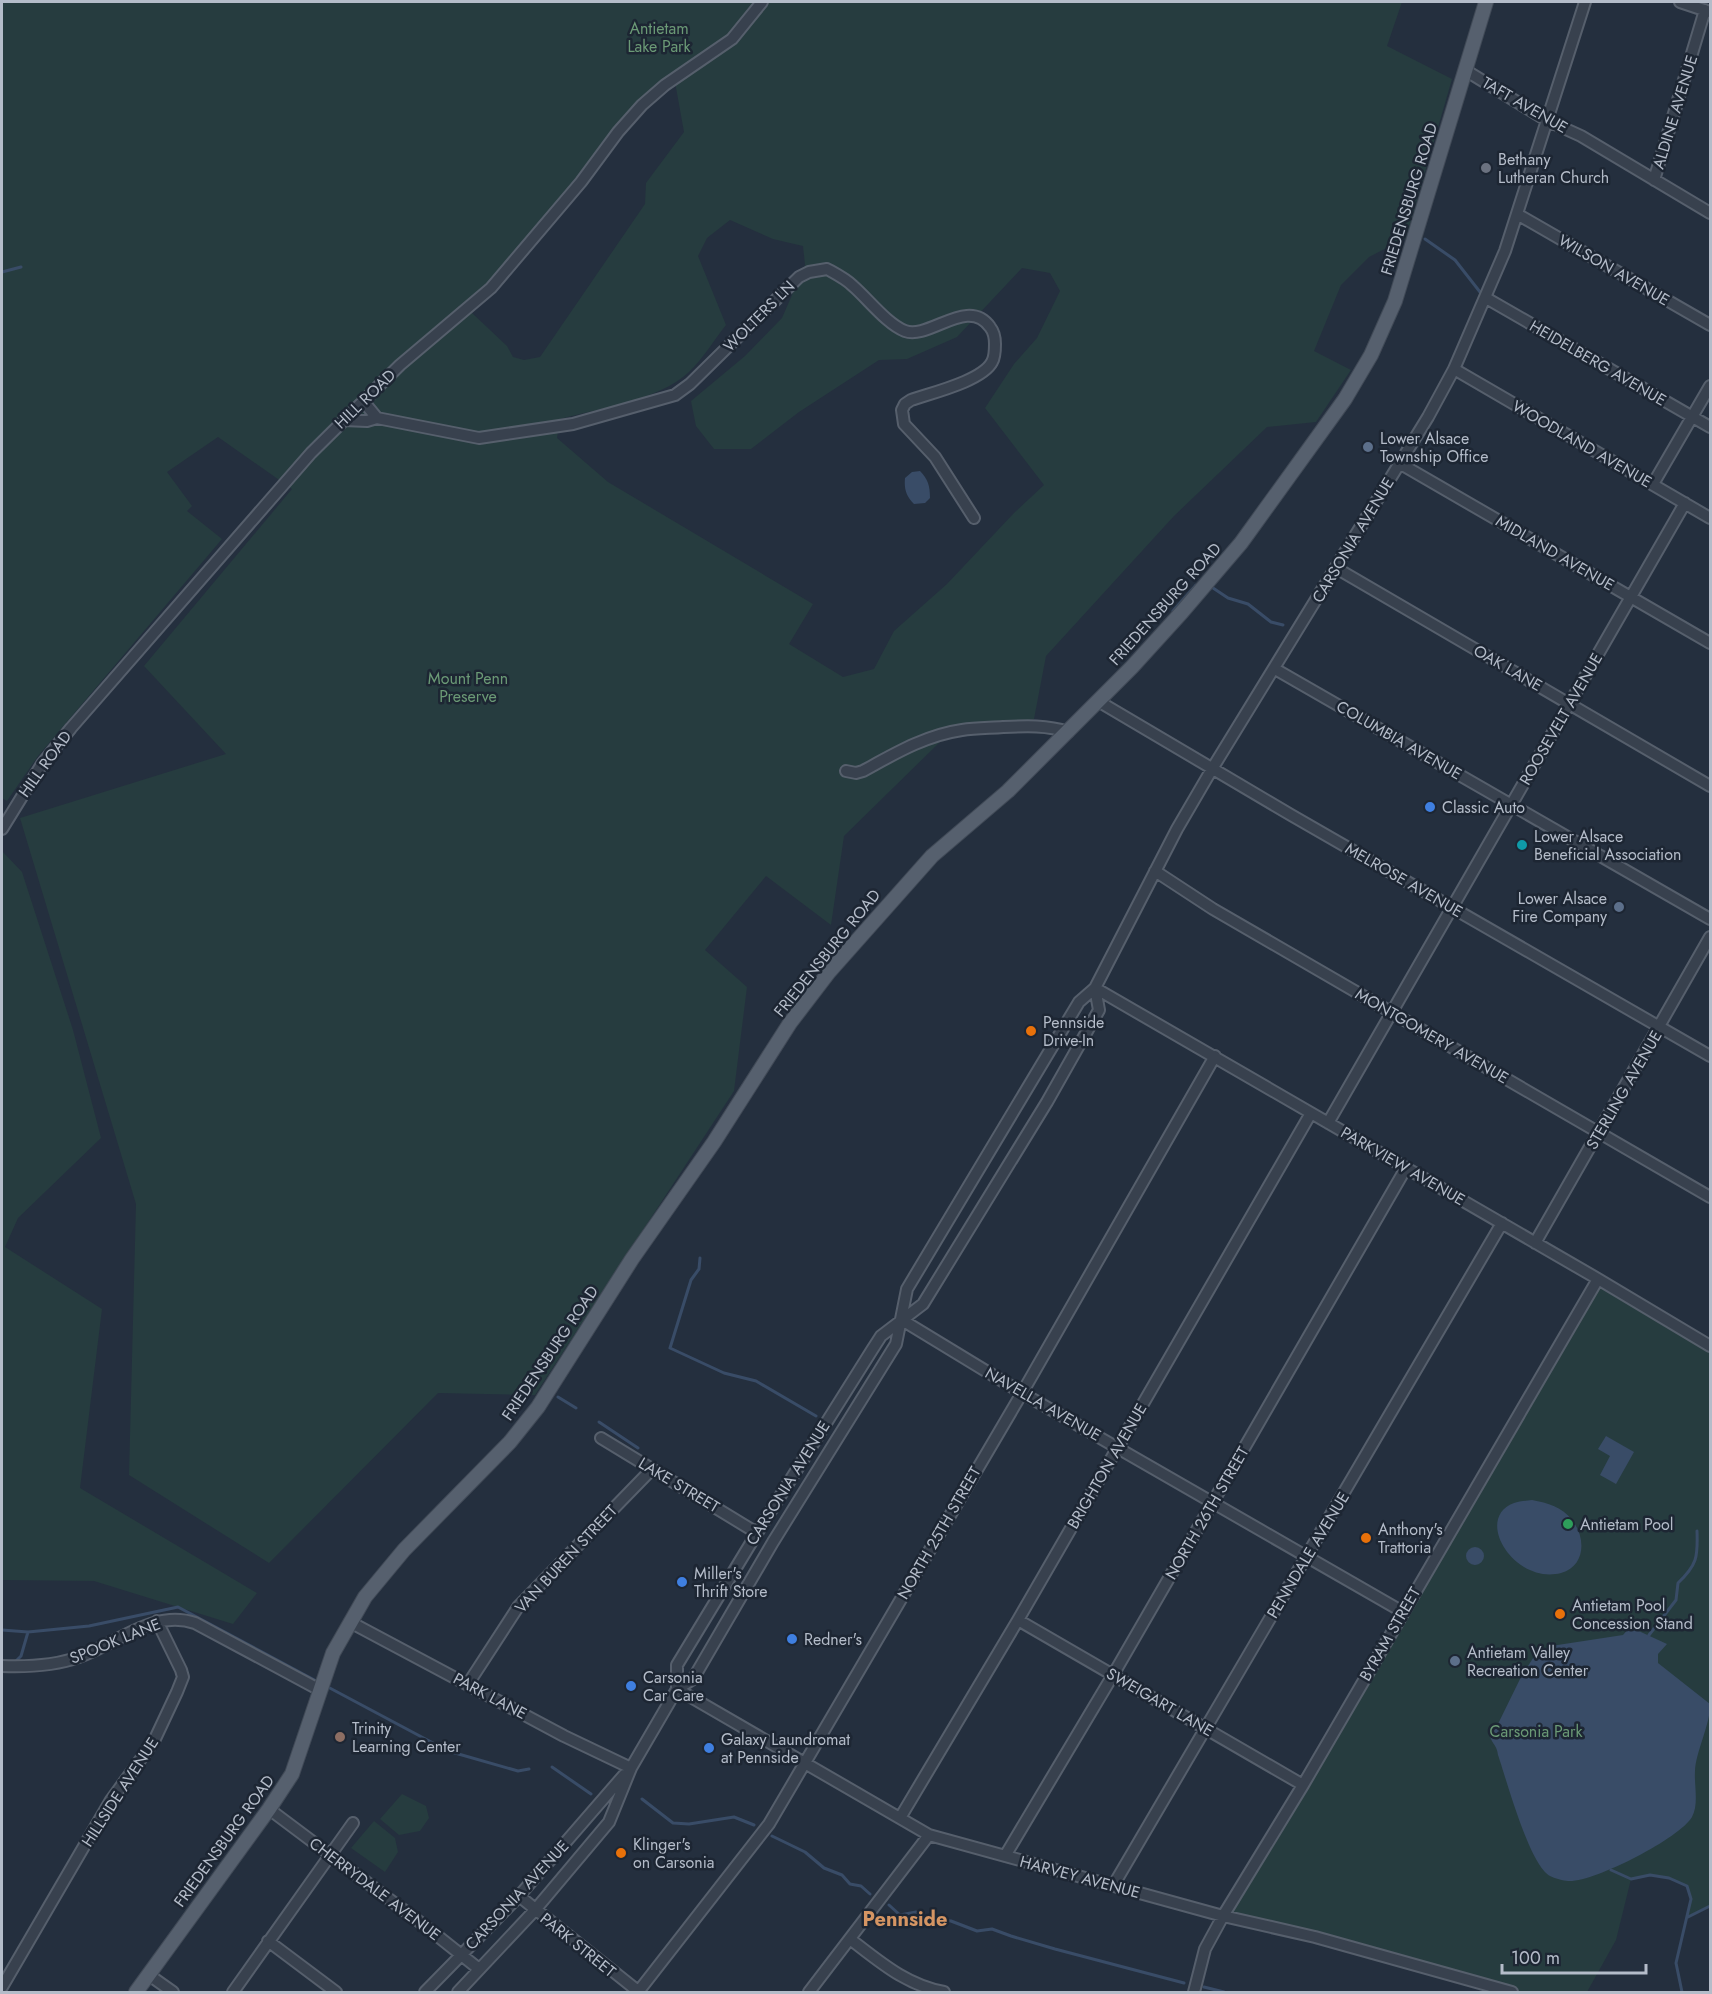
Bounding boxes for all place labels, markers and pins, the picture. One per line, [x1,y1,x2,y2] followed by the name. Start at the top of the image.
[1498,148,1609,189] place label: Bethany Lutheran Church
[1479,161,1493,175] marker: Bethany Lutheran Church
[1380,427,1488,468] place label: Lower Alsace Township Office
[1361,440,1375,454] marker: Lower Alsace Township Office
[1442,796,1525,819] place label: Classic Auto
[1423,800,1437,814] marker: Classic Auto
[1534,825,1681,866] place label: Lower Alsace Beneficial Association
[1515,838,1529,852] marker: Lower Alsace Beneficial Association
[1512,887,1608,928] place label: Lower Alsace Fire Company
[1612,900,1626,914] marker: Lower Alsace Fire Company
[1043,1011,1104,1052] place label: Pennside Drive-In
[1024,1024,1038,1038] marker: Pennside Drive-In
[1580,1513,1673,1536] place label: Antietam Pool
[1561,1517,1575,1531] marker: Antietam Pool
[1378,1518,1443,1559] place label: Anthony's Trattoria
[1359,1531,1373,1545] marker: Anthony's Trattoria
[694,1562,768,1603] place label: Miller's Thrift Store
[675,1575,689,1589] marker: Miller's Thrift Store
[1572,1594,1693,1635] place label: Antietam Pool Concession Stand
[1553,1607,1567,1621] marker: Antietam Pool Concession Stand
[804,1628,862,1651] place label: Redner's
[785,1632,799,1646] marker: Redner's
[1467,1641,1589,1682] place label: Antietam Valley Recreation Center
[1448,1654,1462,1668] marker: Antietam Valley Recreation Center
[643,1666,704,1707] place label: Carsonia Car Care
[624,1679,638,1693] marker: Carsonia Car Care
[352,1717,461,1758] place label: Trinity Learning Center
[721,1728,850,1769] place label: Galaxy Laundromat at Pennside
[333,1730,347,1744] marker: Trinity Learning Center
[702,1741,716,1755] marker: Galaxy Laundromat at Pennside
[633,1833,715,1874] place label: Klinger's on Carsonia
[614,1846,628,1860] marker: Klinger's on Carsonia

